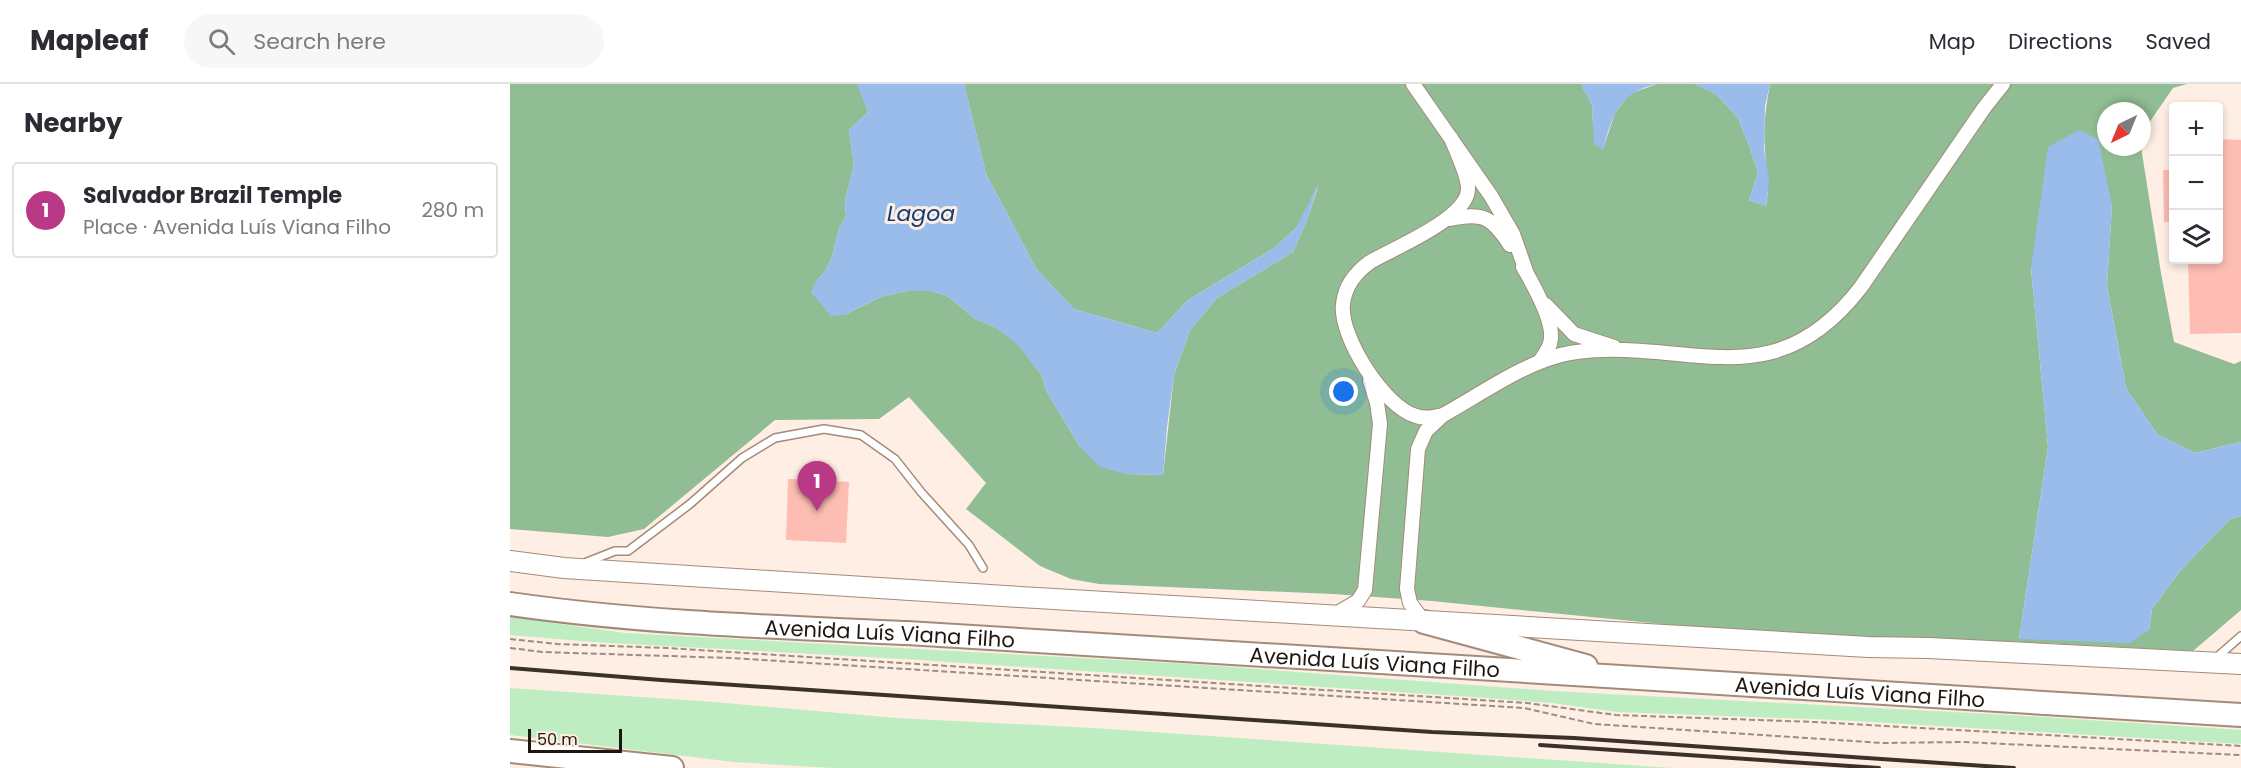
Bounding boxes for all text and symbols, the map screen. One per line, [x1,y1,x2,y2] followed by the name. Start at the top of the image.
[184,14,604,68] search box
[30,21,148,60] text: Mapleaf
[205,25,238,58] icon: search
[253,26,386,57] text: Search here
[1929,27,1975,56] text: Map
[2008,27,2112,56] text: Directions
[2145,27,2211,56] text: Saved
[2097,102,2151,156] north arrow
[2169,102,2223,264] map controls
[2169,102,2223,156] button: +
[24,105,122,141] text: Nearby
[2169,156,2223,210] button: −
[83,180,342,211] text: Salvador Brazil Temple
[42,196,49,224] text: 1
[421,196,484,224] text: 280 m
[887,198,955,229] water label: Lagoa
[2169,210,2223,264] button: layers
[83,213,391,241] text: Place · Avenida Luís Viana Filho
[1329,377,1358,406] your location
[798,462,836,511] pin: 1
[764,612,1016,654] street label: Avenida Luís Viana Filho
[1249,640,1501,684] street label: Avenida Luís Viana Filho
[1734,669,1986,714] street label: Avenida Luís Viana Filho
[528,726,622,754] scale bar
[537,728,578,751] text: 50 m

